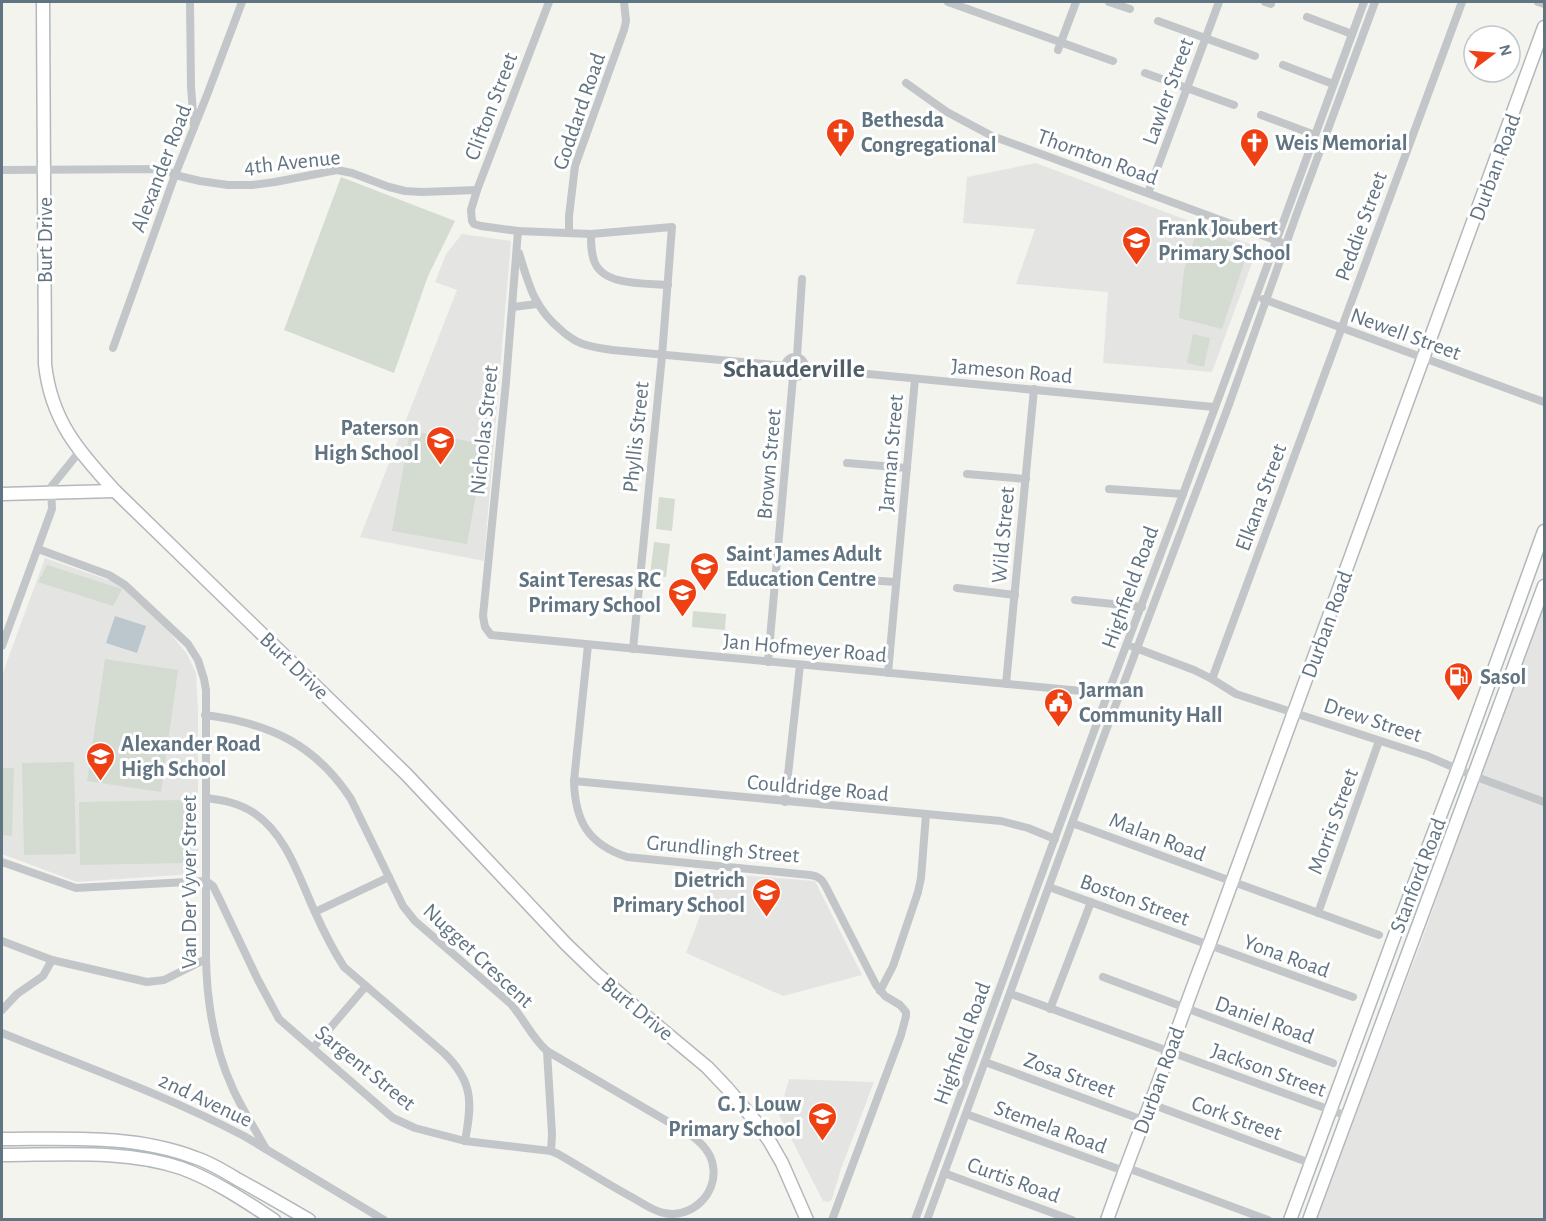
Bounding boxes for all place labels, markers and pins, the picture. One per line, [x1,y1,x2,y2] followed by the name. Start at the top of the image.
[861,109,996,156] place label: Bethesda Congregational
[824,116,856,158] church icon: Bethesda Congregational
[1238,126,1270,168] church icon: Weis Memorial
[1275,132,1408,154] place label: Weis Memorial
[1158,217,1291,265] place label: Frank Joubert Primary School
[1121,224,1153,266] school or university icon: Frank Joubert Primary School
[314,417,419,464] place label: Paterson High School
[424,424,456,466] school or university icon: Paterson High School
[726,543,882,590] place label: Saint James Adult Education Centre
[689,550,721,592] school or university icon: Saint James Adult Education Centre
[519,569,662,617] place label: Saint Teresas RC Primary School
[666,576,698,618] school or university icon: Saint Teresas RC Primary School
[1443,660,1475,702] fuel station icon: Sasol
[1480,666,1526,688] place label: Sasol
[1079,679,1223,727] place label: Jarman Community Hall
[1042,686,1074,728] public building icon: Jarman Community Hall
[121,733,261,780] place label: Alexander Road High School
[84,740,116,782] school or university icon: Alexander Road High School
[612,869,745,917] place label: Dietrich Primary School
[750,876,782,918] school or university icon: Dietrich Primary School
[668,1093,802,1141] place label: G. J. Louw Primary School
[806,1100,838,1142] school or university icon: G. J. Louw Primary School

